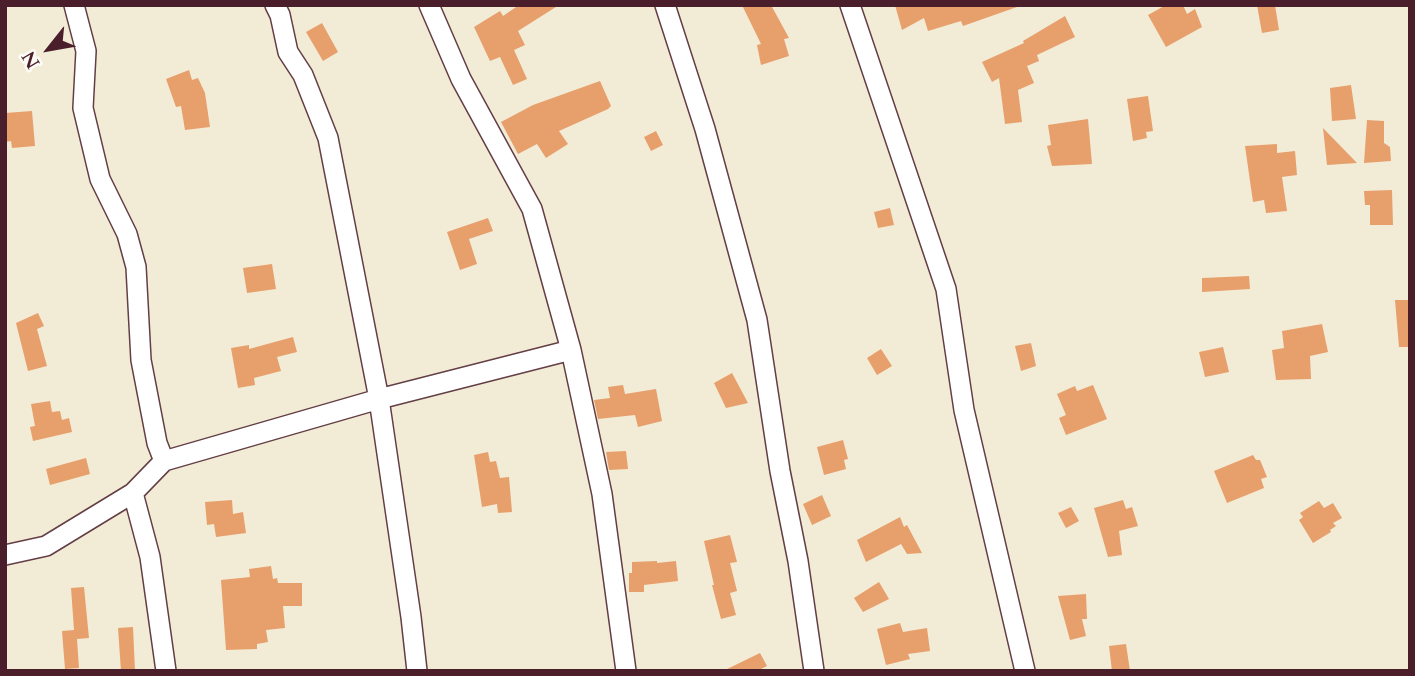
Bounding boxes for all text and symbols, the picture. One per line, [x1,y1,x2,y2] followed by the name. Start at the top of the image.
[14,14,84,84] north arrow
[16,46,46,74] text: N

